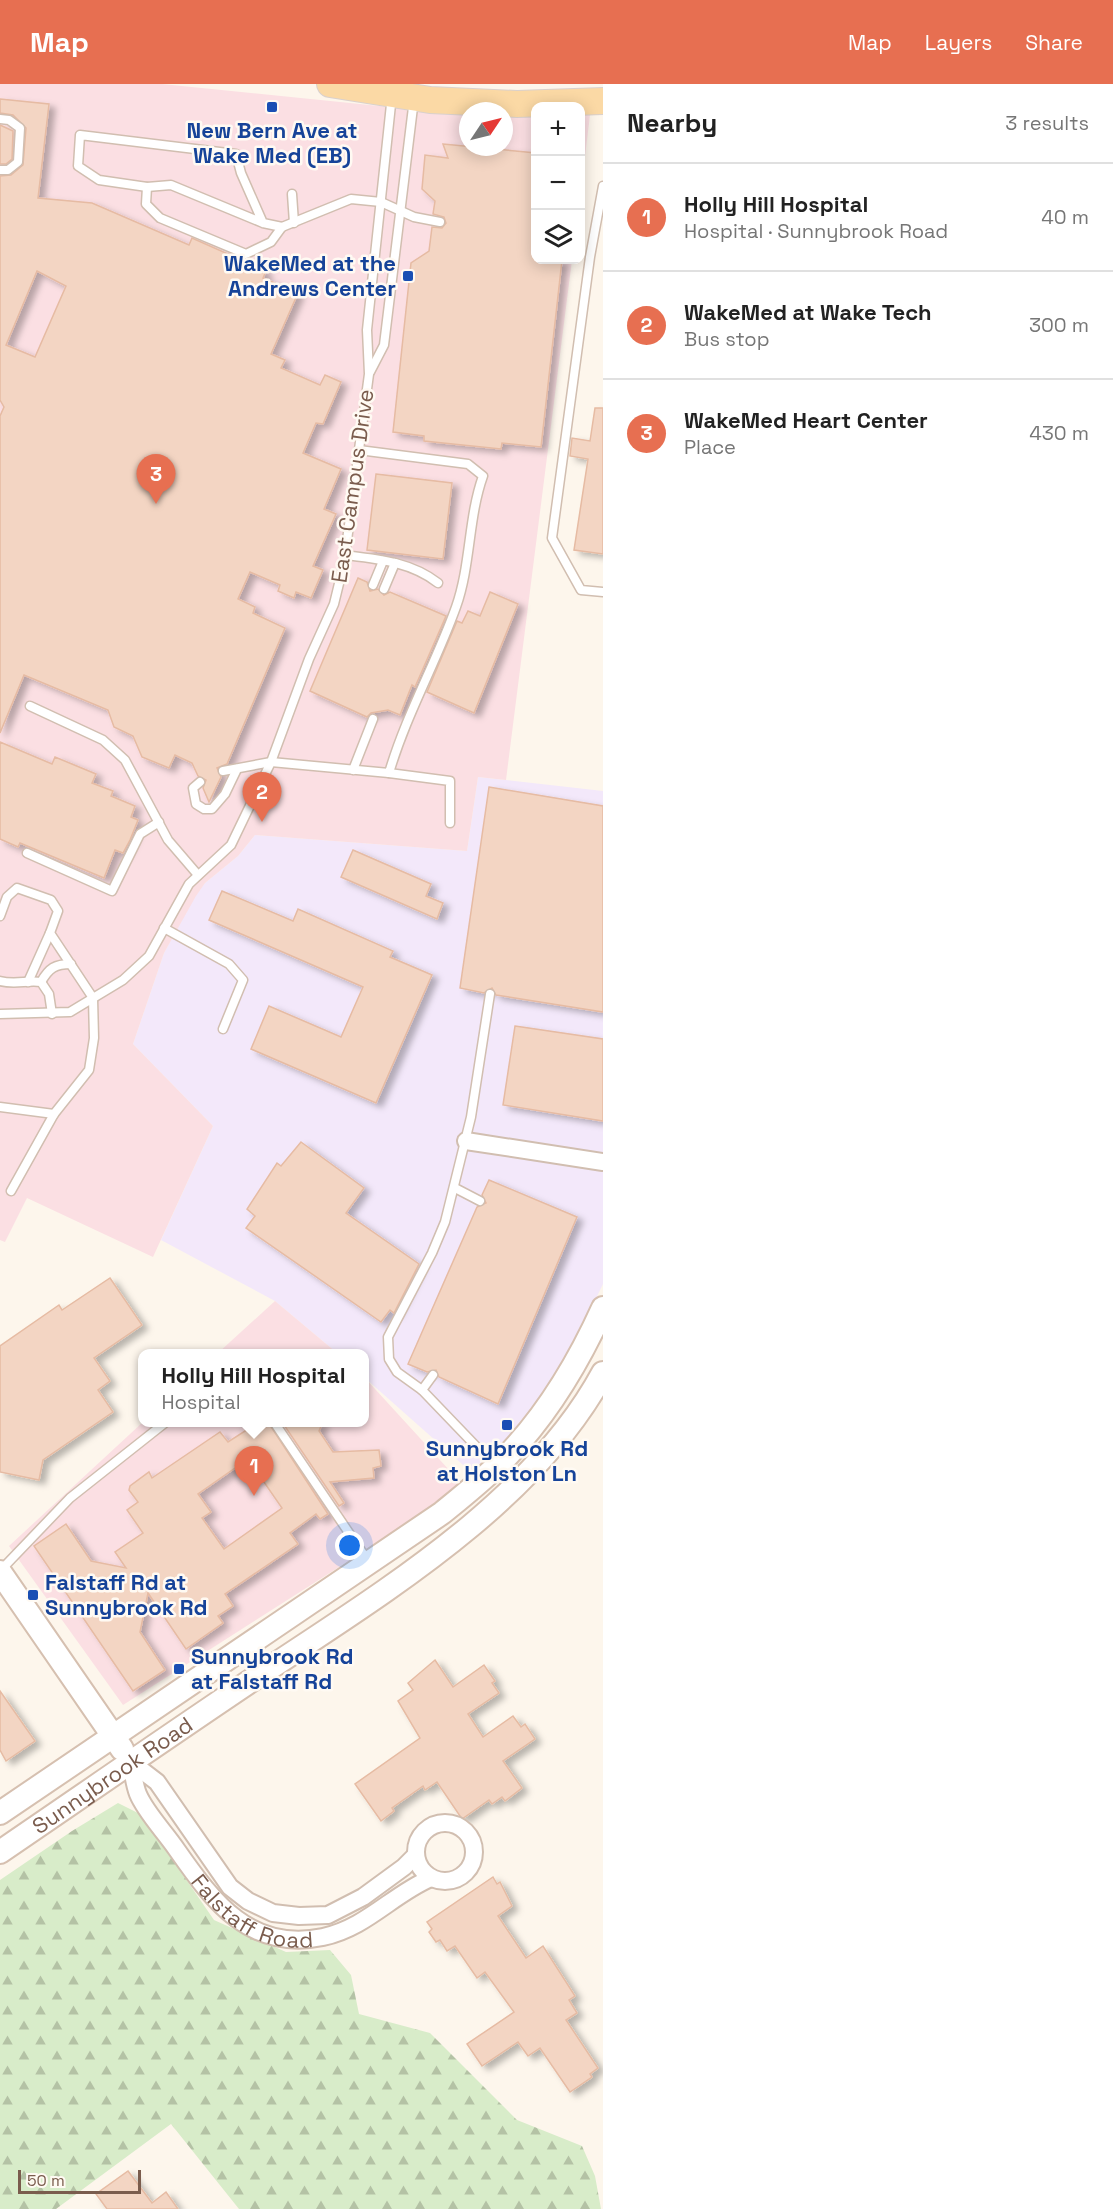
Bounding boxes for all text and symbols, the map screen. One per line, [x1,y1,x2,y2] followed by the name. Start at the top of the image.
[30,24,89,60] text: Map
[848,29,892,56] text: Map
[925,29,992,56] text: Layers
[1025,29,1083,56] text: Share
[265,100,279,114] marker: New Bern Ave at Wake Med (EB)
[459,102,513,156] north arrow
[531,102,585,264] map controls
[531,102,585,156] button: +
[627,106,717,140] text: Nearby
[1005,110,1089,136] text: 3 results
[187,116,357,169] place label: New Bern Ave at Wake Med (EB)
[531,156,585,210] button: −
[684,190,868,218] text: Holly Hill Hospital
[642,204,651,230] text: 1
[1041,204,1089,230] text: 40 m
[531,210,585,264] button: layers
[684,218,948,244] text: Hospital · Sunnybrook Road
[224,249,396,302] place label: WakeMed at the Andrews Center
[401,269,415,283] marker: WakeMed at the Andrews Center
[684,298,932,326] text: WakeMed at Wake Tech
[641,312,652,338] text: 2
[1029,312,1089,338] text: 300 m
[684,326,770,352] text: Bus stop
[325,387,379,585] street label: East Campus Drive
[684,406,928,434] text: WakeMed Heart Center
[640,420,653,446] text: 3
[1029,420,1089,446] text: 430 m
[684,434,736,460] text: Place
[136,454,176,504] pin: 3
[242,772,282,822] pin: 2
[138,1349,369,1427] popup
[161,1361,346,1389] text: Holly Hill Hospital
[161,1389,241,1415] text: Hospital
[500,1418,514,1432] marker: Sunnybrook Rd at Holston Ln
[426,1434,588,1487] place label: Sunnybrook Rd at Holston Ln
[234,1446,274,1496] pin: 1
[335,1531,364,1560] your location
[45,1568,208,1621] place label: Falstaff Rd at Sunnybrook Rd
[26,1588,40,1602] marker: Falstaff Rd at Sunnybrook Rd
[191,1642,354,1695] place label: Sunnybrook Rd at Falstaff Rd
[172,1662,186,1676] marker: Sunnybrook Rd at Falstaff Rd
[27,1710,198,1840] street label: Sunnybrook Road
[185,1868,314,1954] street label: Falstaff Road
[18,2167,141,2194] scale bar
[27,2170,65,2191] text: 50 m

